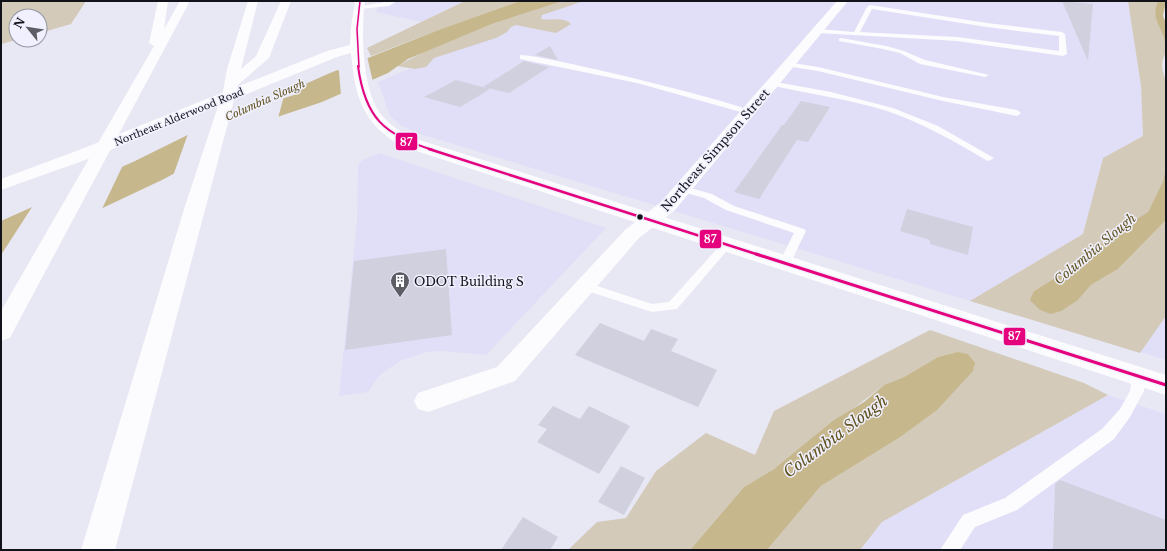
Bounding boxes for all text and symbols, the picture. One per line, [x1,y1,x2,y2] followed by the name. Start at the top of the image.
[8,8,48,48] north arrow
[11,14,28,31] text: N
[223,76,307,124] water label: Columbia Slough
[112,85,246,149] street label: Northeast Alderwood Road
[658,85,773,214] street label: Northeast Simpson Street
[395,132,418,151] line badge: 87
[400,135,413,149] text: 87
[1050,210,1140,288] water label: Columbia Slough
[635,212,645,222] unlabelled marker
[699,229,722,249] line badge: 87
[704,232,717,246] text: 87
[389,270,411,298] building icon: ODOT Building S
[414,274,524,289] place label: ODOT Building S
[1003,327,1026,346] line badge: 87
[1008,329,1021,343] text: 87
[779,390,891,482] water label: Columbia Slough

